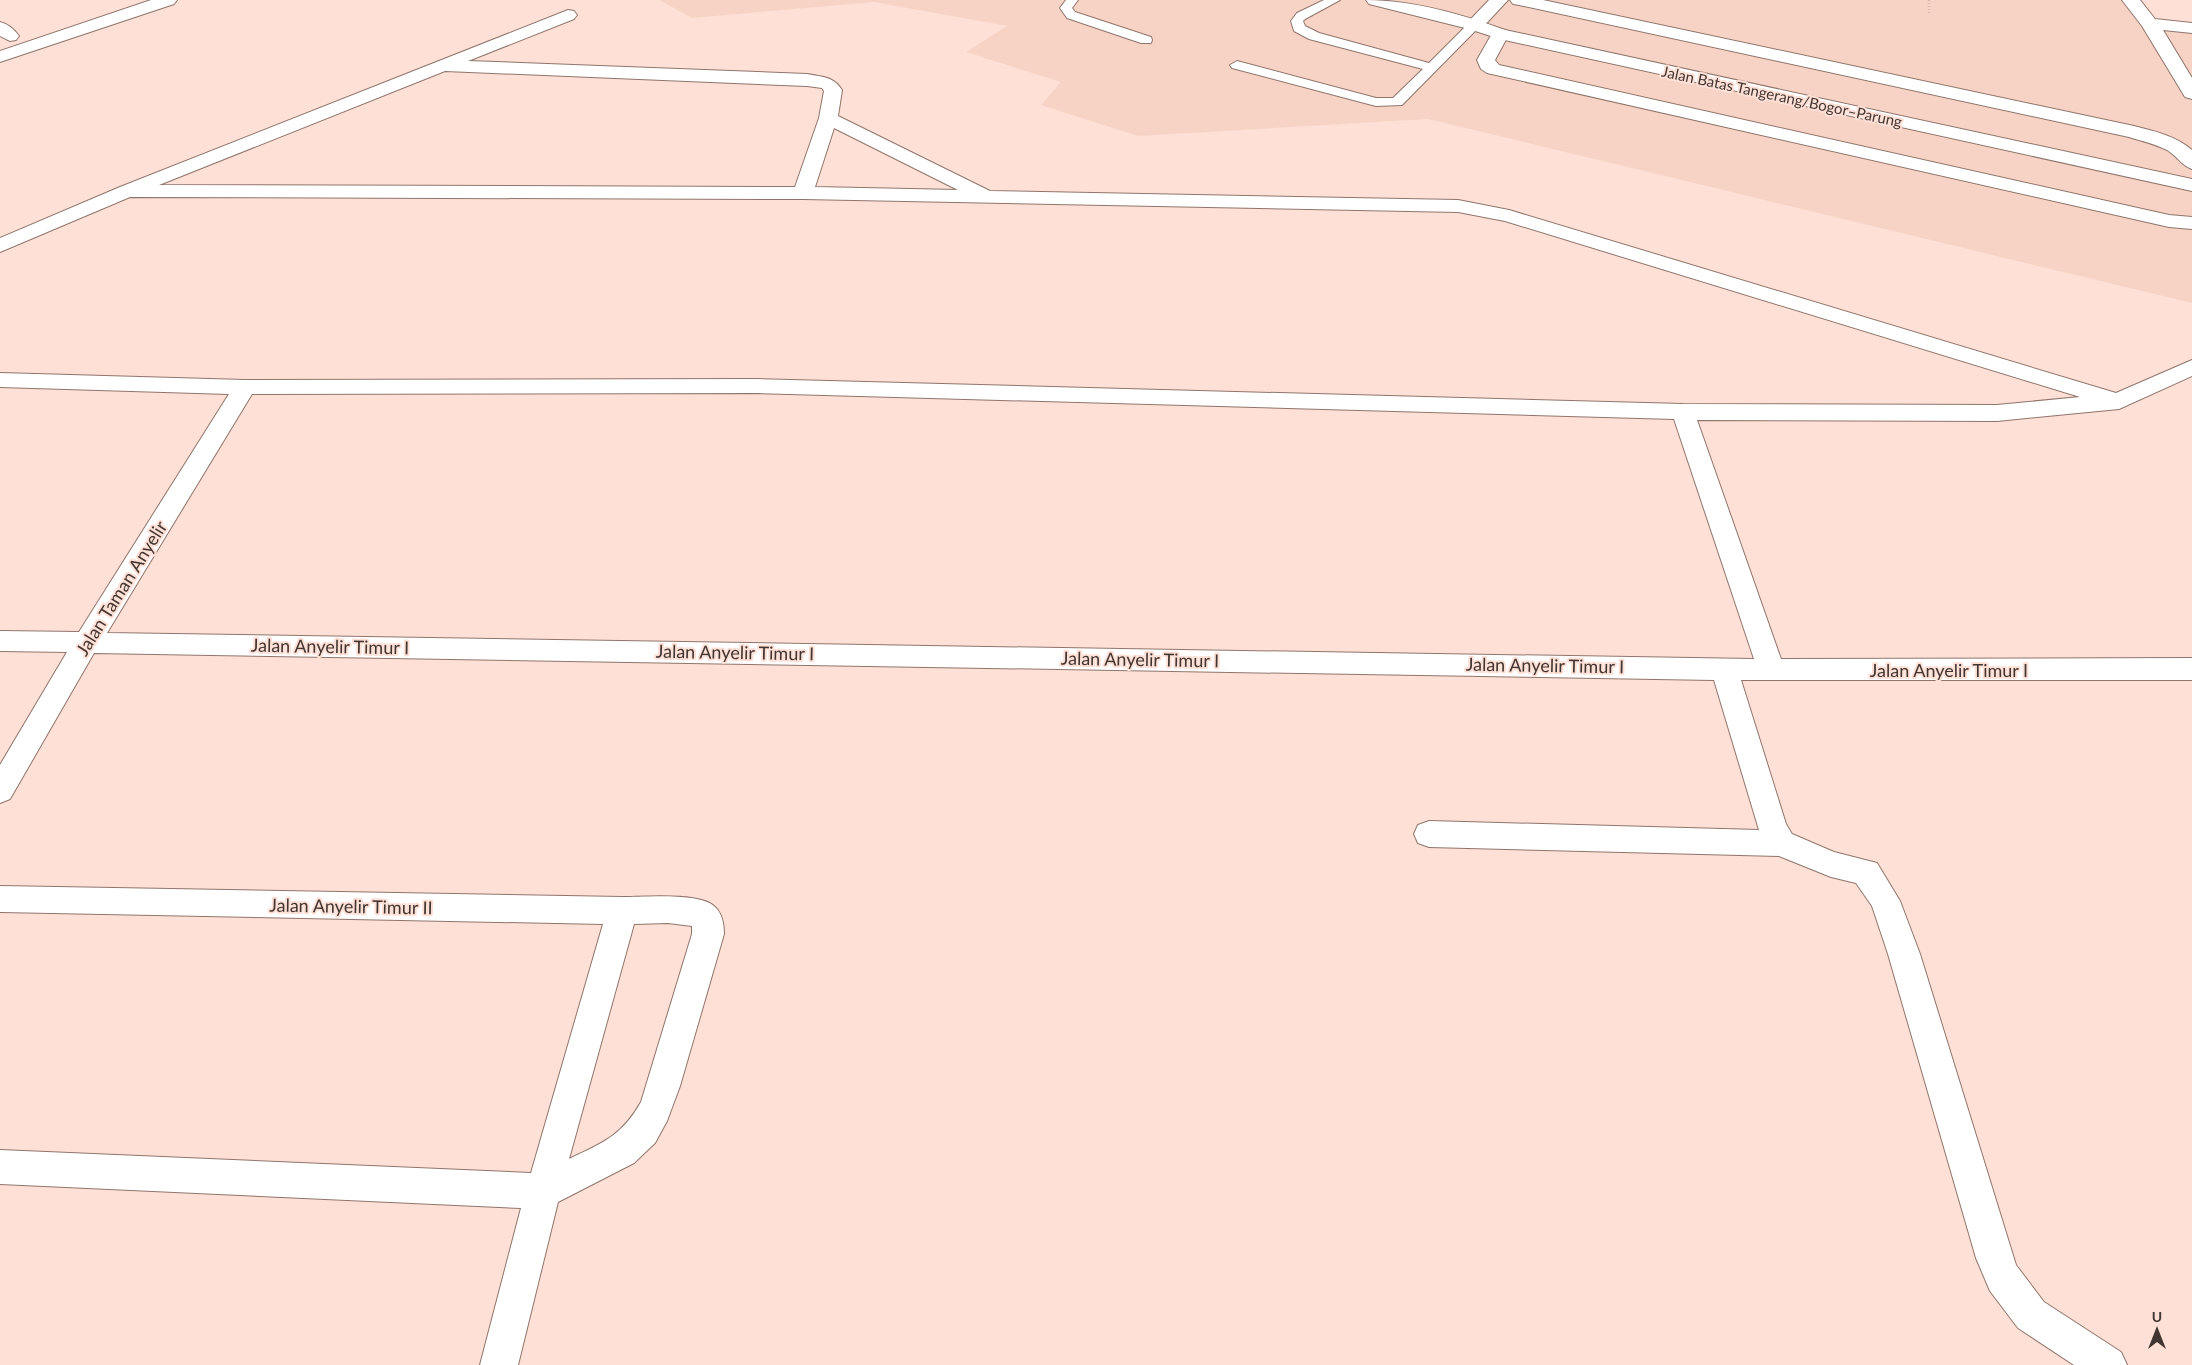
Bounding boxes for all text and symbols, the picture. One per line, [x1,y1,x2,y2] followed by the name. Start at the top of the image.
[1660,62,1904,130] street label: Jalan Batas Tangerang/Bogor–Parung
[71,516,171,659] street label: Jalan Taman Anyelir
[251,634,409,658] street label: Jalan Anyelir Timur I
[656,640,814,664] street label: Jalan Anyelir Timur I
[1061,647,1219,671] street label: Jalan Anyelir Timur I
[1466,653,1624,677] street label: Jalan Anyelir Timur I
[1870,659,2028,681] street label: Jalan Anyelir Timur I
[269,894,433,918] street label: Jalan Anyelir Timur II
[2132,1305,2182,1355] north arrow
[2152,1308,2162,1325] text: U

